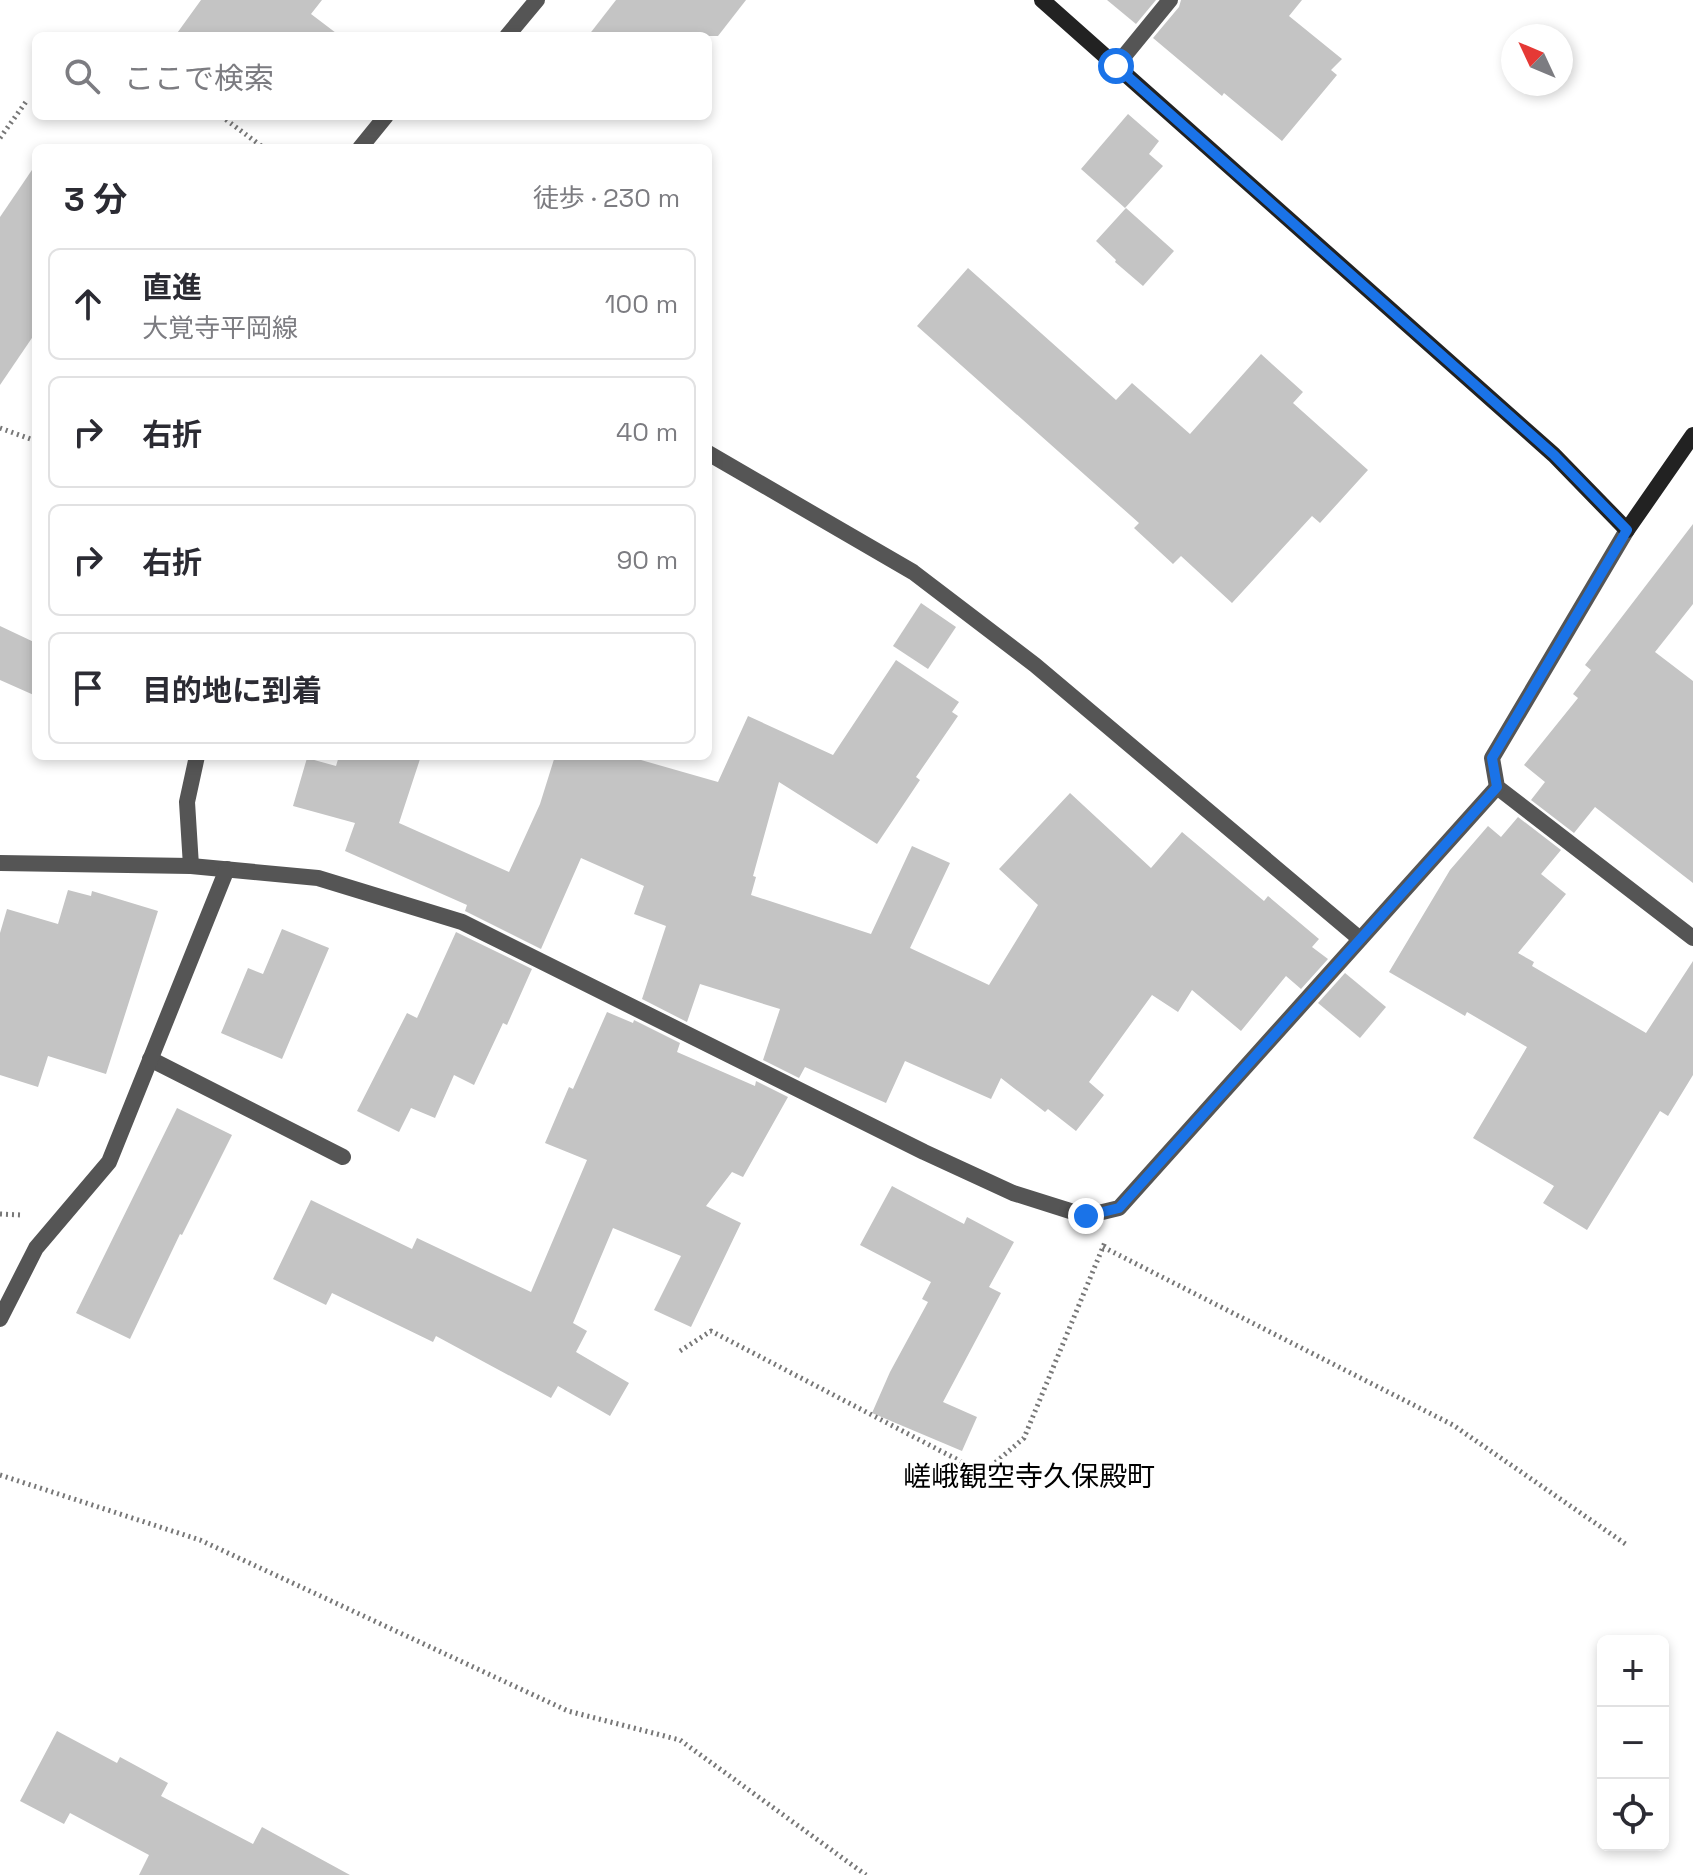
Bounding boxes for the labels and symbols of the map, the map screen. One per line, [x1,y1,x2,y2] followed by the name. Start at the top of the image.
[1501,24,1573,96] north arrow
[1098,48,1134,84] route start
[1068,1198,1104,1234] route end
[903,1458,1155,1494] district label: 嵯峨観空寺久保殿町

